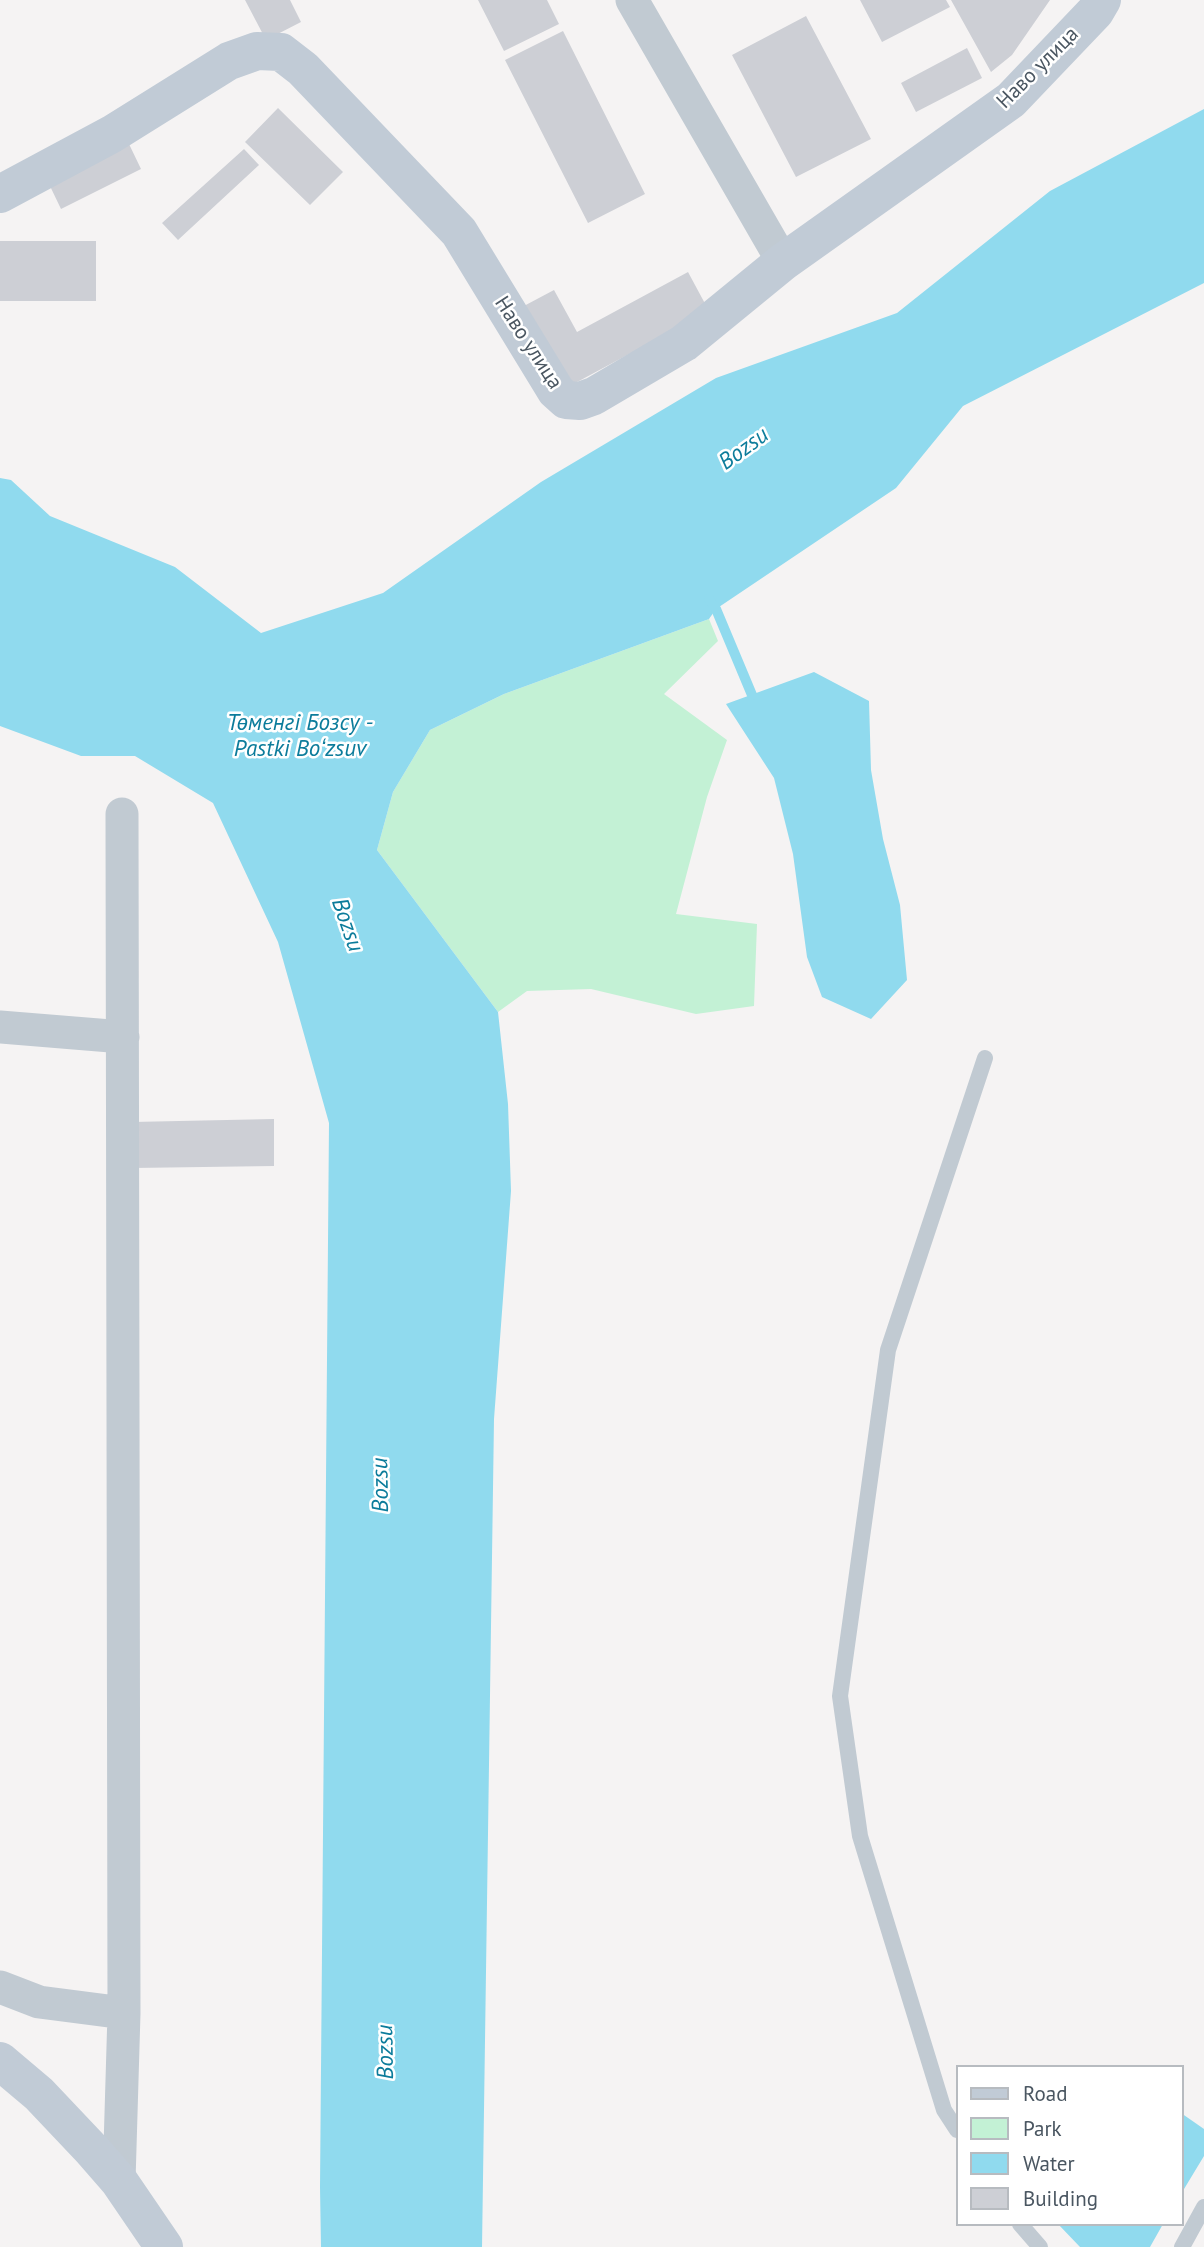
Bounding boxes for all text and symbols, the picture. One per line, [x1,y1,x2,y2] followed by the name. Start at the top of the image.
[992,22,1084,114] street label: Наво улица
[489,292,567,394] street label: Наво улица
[714,422,774,476] water label: Bozsu
[227,709,373,763] water label: Төменгі Бозсу - Pastki Boʻzsuv
[325,894,369,956] water label: Bozsu
[367,1457,395,1513] water label: Bozsu
[372,2024,400,2080] water label: Bozsu
[956,2065,1183,2226] legend
[1023,2080,1067,2107] text: Road
[1023,2115,1062,2142] text: Park
[1023,2150,1075,2177] text: Water
[1023,2185,1098,2212] text: Building

